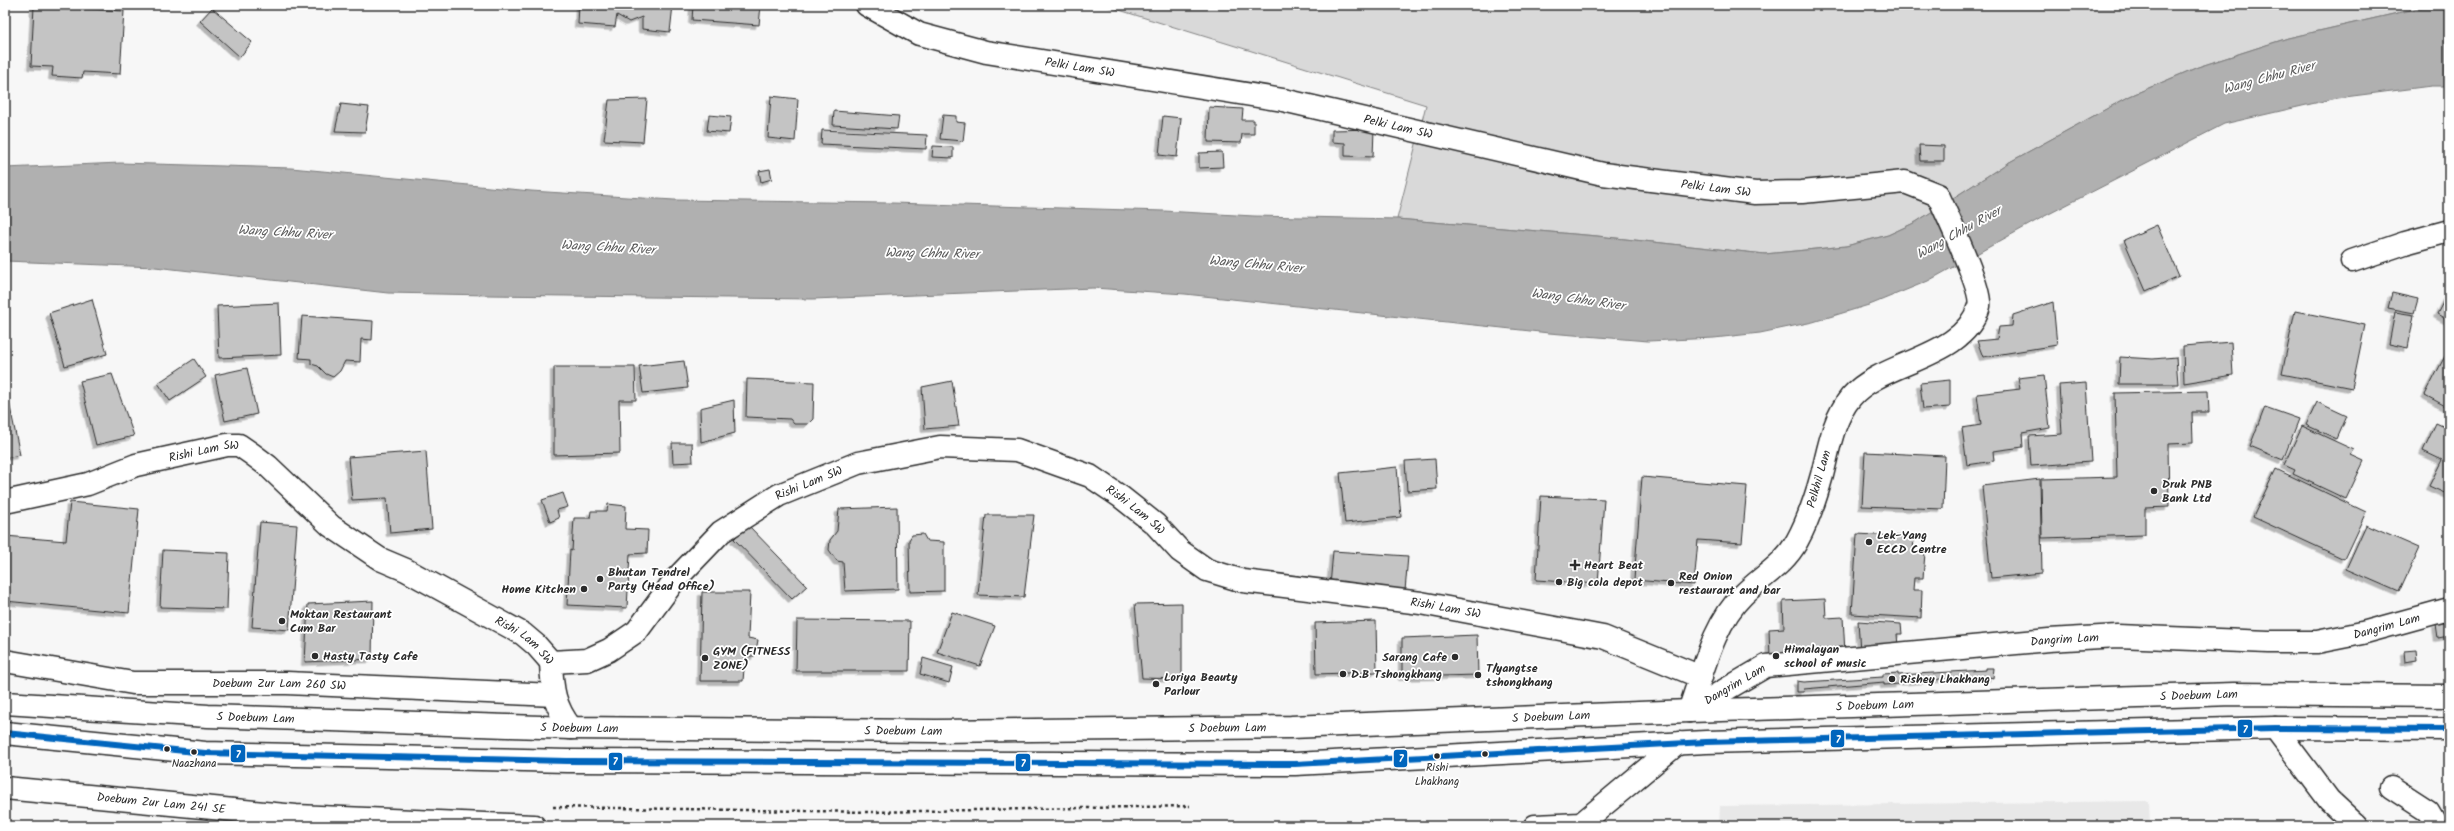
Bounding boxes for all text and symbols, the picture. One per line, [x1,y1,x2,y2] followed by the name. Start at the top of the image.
[1044,52,1116,82] street label: Pelki Lam SW
[2221,55,2320,100] water label: Wang Chhu River
[1362,109,1435,144] street label: Pelki Lam SW
[1680,174,1752,202] street label: Pelki Lam SW
[1913,200,2008,265] water label: Wang Chhu River
[237,220,335,246] water label: Wang Chhu River
[560,235,658,261] water label: Wang Chhu River
[885,243,982,265] water label: Wang Chhu River
[1208,250,1306,280] water label: Wang Chhu River
[1530,283,1629,317] water label: Wang Chhu River
[167,435,239,467] street label: Rishi Lam SW
[1802,447,1836,510] street label: Pelkhil Lam
[771,461,845,505] street label: Rishi Lam SW
[2162,475,2212,508] place label: Druk PNB Bank Ltd
[1102,480,1170,539] street label: Rishi Lam SW
[2149,486,2159,496] marker: Druk PNB Bank Ltd
[1877,526,1947,559] place label: Lek-Yang ECCD Centre
[1864,537,1874,547] marker: Lek-Yang ECCD Centre
[1584,556,1644,575] place label: Heart Beat
[1569,559,1581,571] marker: Heart Beat
[608,563,715,596] place label: Bhutan Tendrel Party (Head Office)
[1679,567,1781,600] place label: Red Onion restaurant and bar
[1567,573,1644,592] place label: Big cola depot
[595,574,605,584] marker: Bhutan Tendrel Party (Head Office)
[1554,577,1564,587] marker: Big cola depot
[1666,578,1676,588] marker: Red Onion restaurant and bar
[502,580,576,599] place label: Home Kitchen
[579,584,589,594] marker: Home Kitchen
[1409,592,1482,623] street label: Rishi Lam SW
[290,605,392,638] place label: Moktan Restaurant Cum Bar
[2352,608,2423,644] street label: Dangrim Lam
[491,611,559,669] street label: Rishi Lam SW
[277,616,287,626] marker: Moktan Restaurant Cum Bar
[2030,628,2100,651] street label: Dangrim Lam
[1784,640,1867,673] place label: Himalayan school of music
[713,642,791,675] place label: GYM (FITNESS ZONE)
[323,647,418,666] place label: Hasty Tasty Cafe
[1382,648,1447,667] place label: Sarang Cafe
[310,651,320,661] marker: Hasty Tasty Cafe
[1771,651,1781,661] marker: Himalayan school of music
[1450,652,1460,662] marker: Sarang Cafe
[700,653,710,663] marker: GYM (FITNESS ZONE)
[1486,659,1553,692] place label: T/yangtse tshongkhang
[1700,659,1769,710] street label: Dangrim Lam
[1351,665,1442,684] place label: D.B Tshongkhang
[1164,668,1238,701] place label: Loriya Beauty Parlour
[1338,669,1348,679] marker: D.B Tshongkhang
[1473,670,1483,680] marker: T/yangtse tshongkhang
[1900,670,1990,689] place label: Rishey Lhakhang
[212,673,346,695] street label: Doebum Zur Lam 260 SW
[1887,674,1897,684] marker: Rishey Lhakhang
[1151,679,1161,689] marker: Loriya Beauty Parlour
[2159,684,2239,706] street label: S Doebum Lam
[1836,694,1915,716] street label: S Doebum Lam
[1512,705,1591,728] street label: S Doebum Lam
[216,707,295,728] street label: S Doebum Lam
[540,717,619,738] street label: S Doebum Lam
[1188,718,1267,738] street label: S Doebum Lam
[2237,719,2253,738] line badge: 7
[864,721,943,741] street label: S Doebum Lam
[2242,721,2248,739] text: 7
[1830,729,1845,748] line badge: 7
[1835,731,1841,749] text: 7
[162,744,172,754] unlabelled marker
[230,744,246,763] line badge: 7
[235,746,241,764] text: 7
[189,747,199,757] marker: Naazhana
[1393,749,1408,768] line badge: 7
[1480,749,1490,759] unlabelled marker
[1398,750,1404,768] text: 7
[1432,751,1442,761] marker: Rishi Lhakhang
[608,752,623,771] line badge: 7
[612,753,618,771] text: 7
[1015,753,1031,772] line badge: 7
[172,755,216,773] place label: Naazhana
[1020,755,1026,773] text: 7
[1415,759,1459,791] place label: Rishi Lhakhang
[96,787,227,819] street label: Doebum Zur Lam 241 SE

